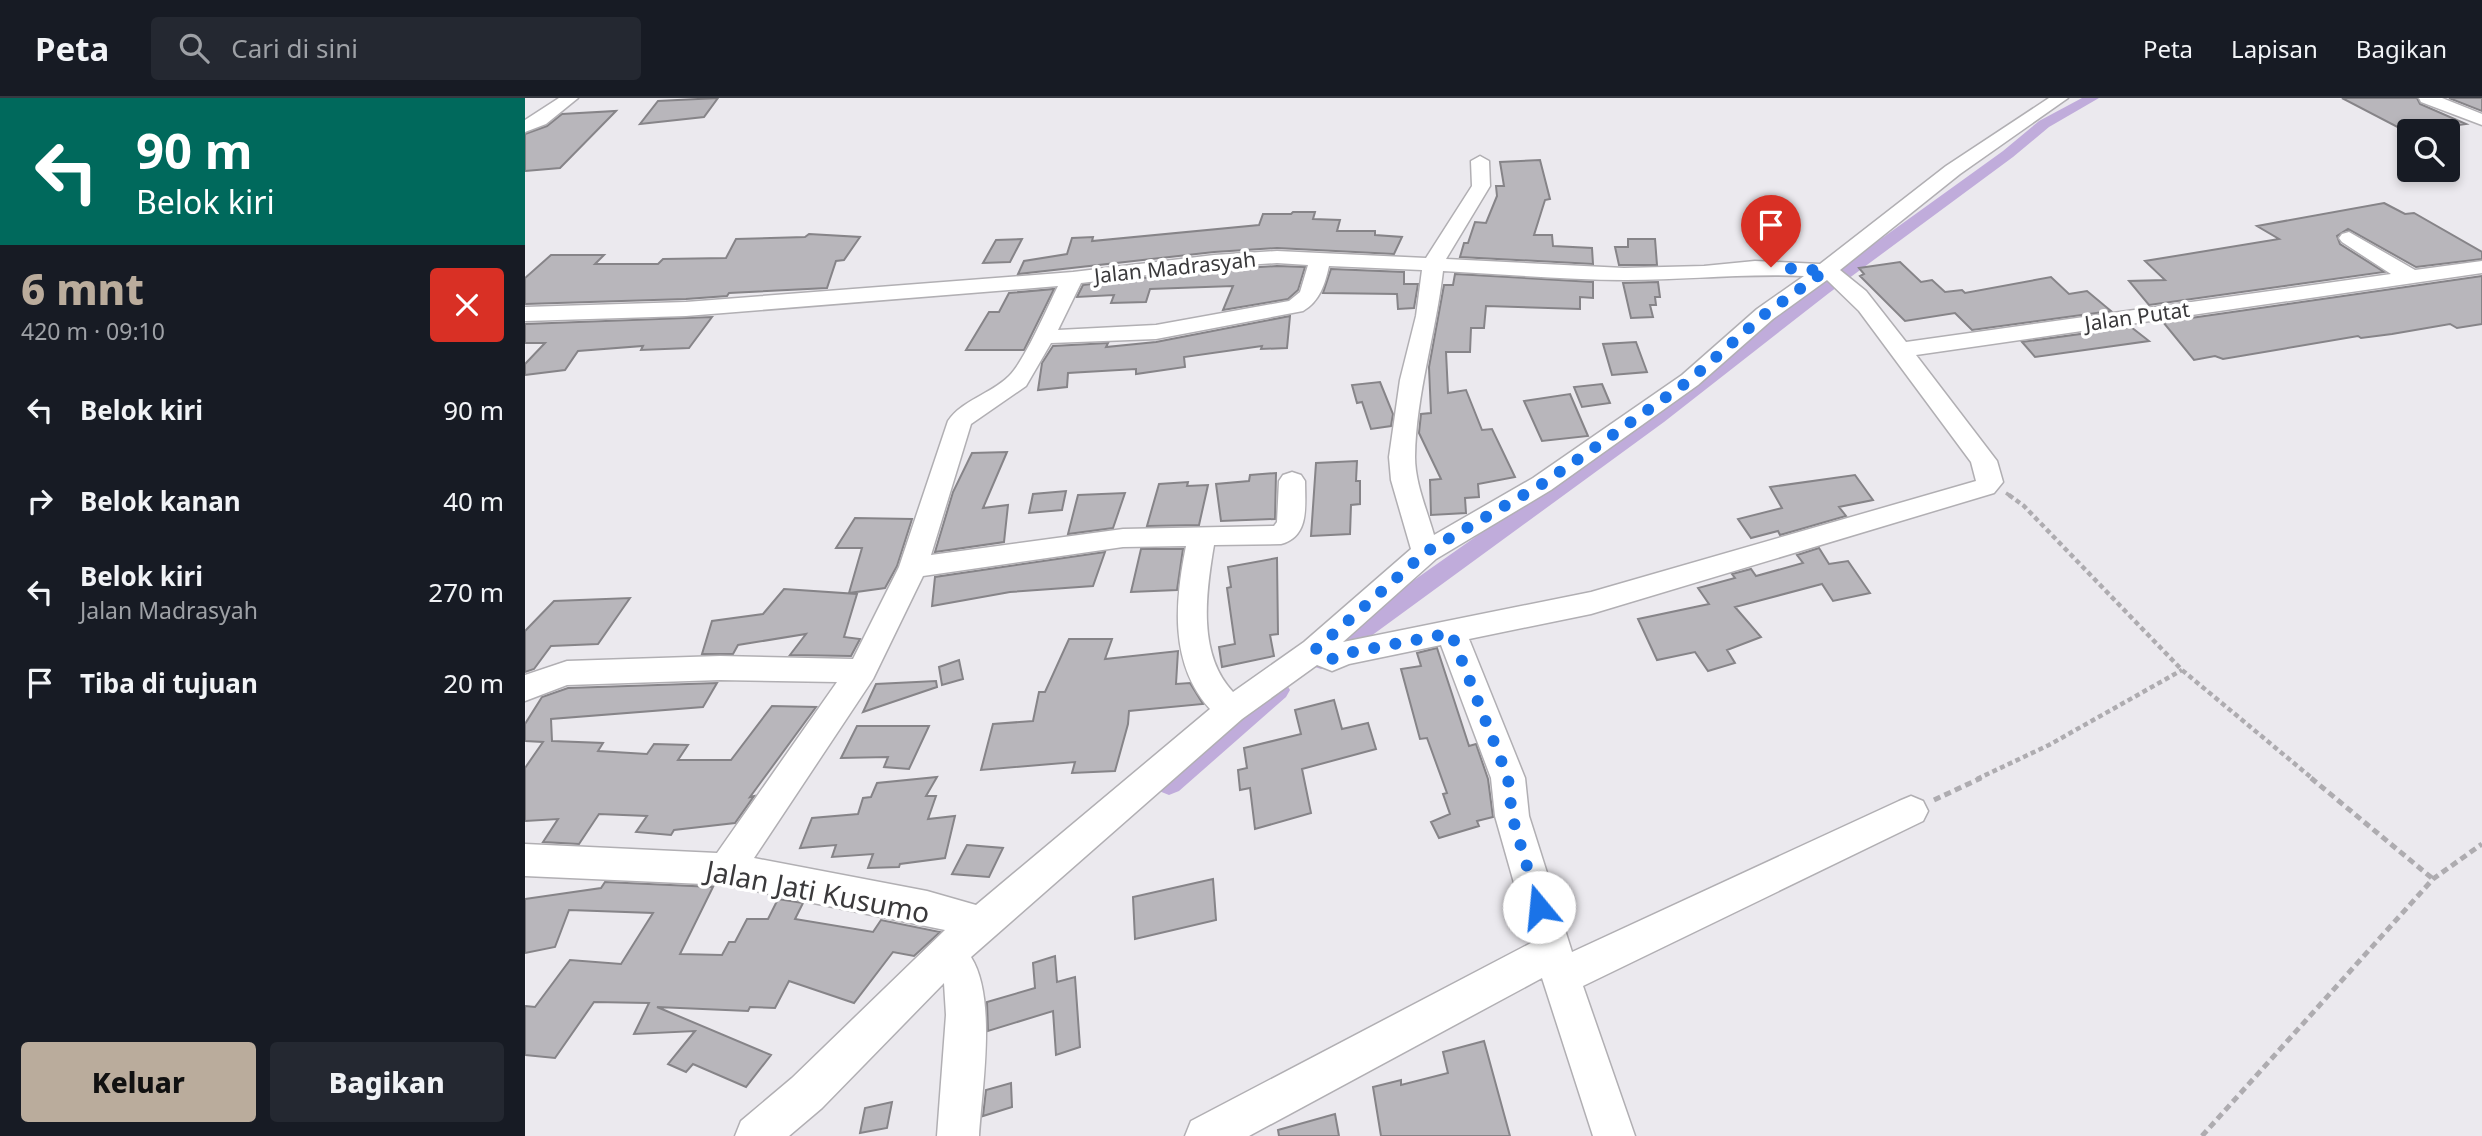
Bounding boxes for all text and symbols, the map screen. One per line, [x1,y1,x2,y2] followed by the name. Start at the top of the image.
[151,17,641,80] search box
[35,26,109,71] text: Peta
[175,29,213,67] icon: search
[231,30,358,66] text: Cari di sini
[2143,32,2193,65] text: Peta
[2231,32,2318,65] text: Lapisan
[2356,32,2447,65] text: Bagikan
[136,117,253,183] text: 90 m
[2397,119,2460,182] map controls
[2397,119,2460,182] button: search
[21,126,112,217] icon: left
[136,180,275,223] text: Belok kiri
[1741,195,1801,267] pin
[1752,206,1790,244] icon: arrive
[1091,245,1257,290] street label: Jalan Madrasyah
[21,260,144,317] text: 6 mnt
[430,268,504,342] button: close
[2081,295,2192,338] street label: Jalan Putat
[21,315,165,347] text: 420 m · 09:10
[21,391,59,429] icon: left
[80,392,203,428] text: Belok kiri
[443,392,504,428] text: 90 m
[21,482,59,520] icon: right
[80,483,241,519] text: Belok kanan
[443,483,504,519] text: 40 m
[80,558,203,594] text: Belok kiri
[21,573,59,611] icon: left
[428,574,504,610] text: 270 m
[80,594,258,626] text: Jalan Madrasyah
[21,664,59,702] icon: arrive
[80,665,258,701] text: Tiba di tujuan
[443,665,504,701] text: 20 m
[700,850,933,931] street label: Jalan Jati Kusumo
[1502,870,1576,944] position arrow
[21,1042,256,1122] button: Keluar
[270,1042,504,1122] button: Bagikan

